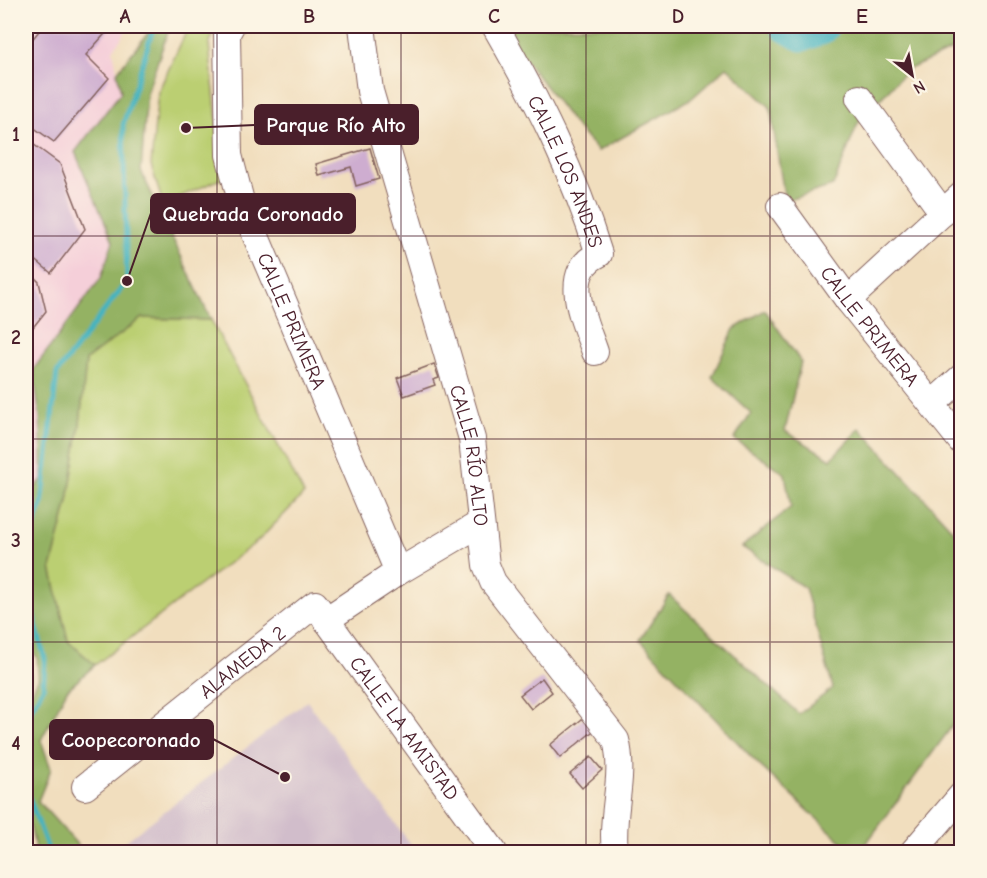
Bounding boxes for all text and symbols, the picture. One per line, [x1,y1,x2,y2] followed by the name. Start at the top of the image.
[119,5,131,28] text: A
[303,5,315,28] text: B
[488,5,500,28] text: C
[672,5,684,28] text: D
[856,5,868,28] text: E
[882,45,942,105] north arrow
[910,77,928,97] text: N
[523,91,608,250] street label: CALLE LOS ANDES
[255,105,418,144] callout: Parque Río Alto
[266,113,406,137] text: Parque Río Alto
[12,123,20,146] text: 1
[151,194,355,233] callout: Quebrada Coronado
[163,202,344,226] text: Quebrada Coronado
[253,249,331,393] street label: CALLE PRIMERA
[816,262,924,391] street label: CALLE PRIMERA
[11,326,21,349] text: 2
[445,382,493,527] street label: CALLE RÍO ALTO
[11,529,21,552] text: 3
[195,621,290,703] street label: ALAMEDA 2
[345,652,464,804] street label: CALLE LA AMISTAD
[50,720,213,759] callout: Coopecoronado
[61,728,201,752] text: Coopecoronado
[11,732,21,755] text: 4

